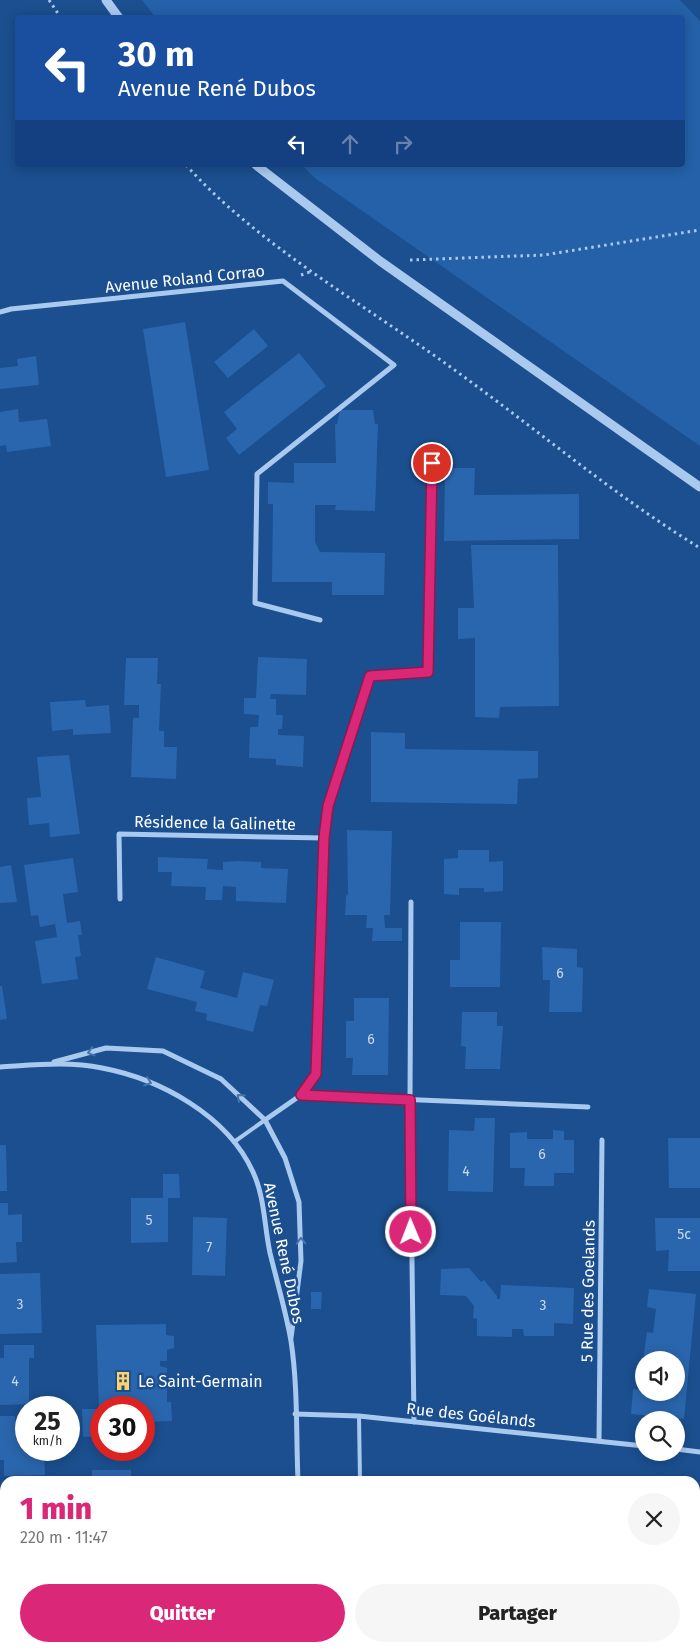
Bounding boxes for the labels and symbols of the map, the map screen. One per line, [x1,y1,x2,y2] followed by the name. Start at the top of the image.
[104,261,266,297] street label: Avenue Roland Corrao
[411,442,453,484] pin
[134,812,296,834] street label: Résidence la Galinette
[556,965,564,982] house number: 6
[367,1031,375,1048] house number: 6
[87,1047,95,1057] one-way arrow
[143,1076,152,1086] one-way arrow
[236,1094,245,1103] one-way arrow
[538,1146,546,1163] house number: 6
[462,1163,470,1180] house number: 4
[260,1181,308,1325] street label: Avenue René Dubos
[384,1205,436,1257] position arrow
[145,1212,153,1229] house number: 5
[577,1220,599,1362] street label: 5 Rue des Goelands
[677,1226,691,1243] house number: 5c
[295,1237,306,1245] one-way arrow
[206,1239,212,1256] house number: 7
[17,1296,24,1313] house number: 3
[540,1297,547,1314] house number: 3
[112,1370,134,1392] building icon: Le Saint-Germain
[138,1372,263,1391] place label: Le Saint-Germain
[11,1373,19,1390] house number: 4
[90,1396,155,1461] speed limit sign: 30
[405,1399,537,1431] street label: Rue des Goélands

